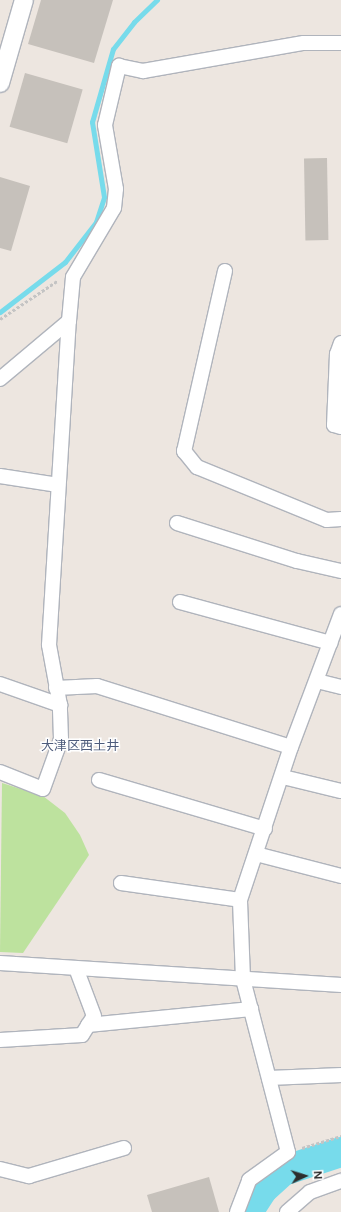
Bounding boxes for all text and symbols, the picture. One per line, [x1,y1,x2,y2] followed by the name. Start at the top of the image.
[41,738,119,754] district label: 大津区西土井
[285,1156,325,1196] north arrow
[311,1170,324,1180] text: N

